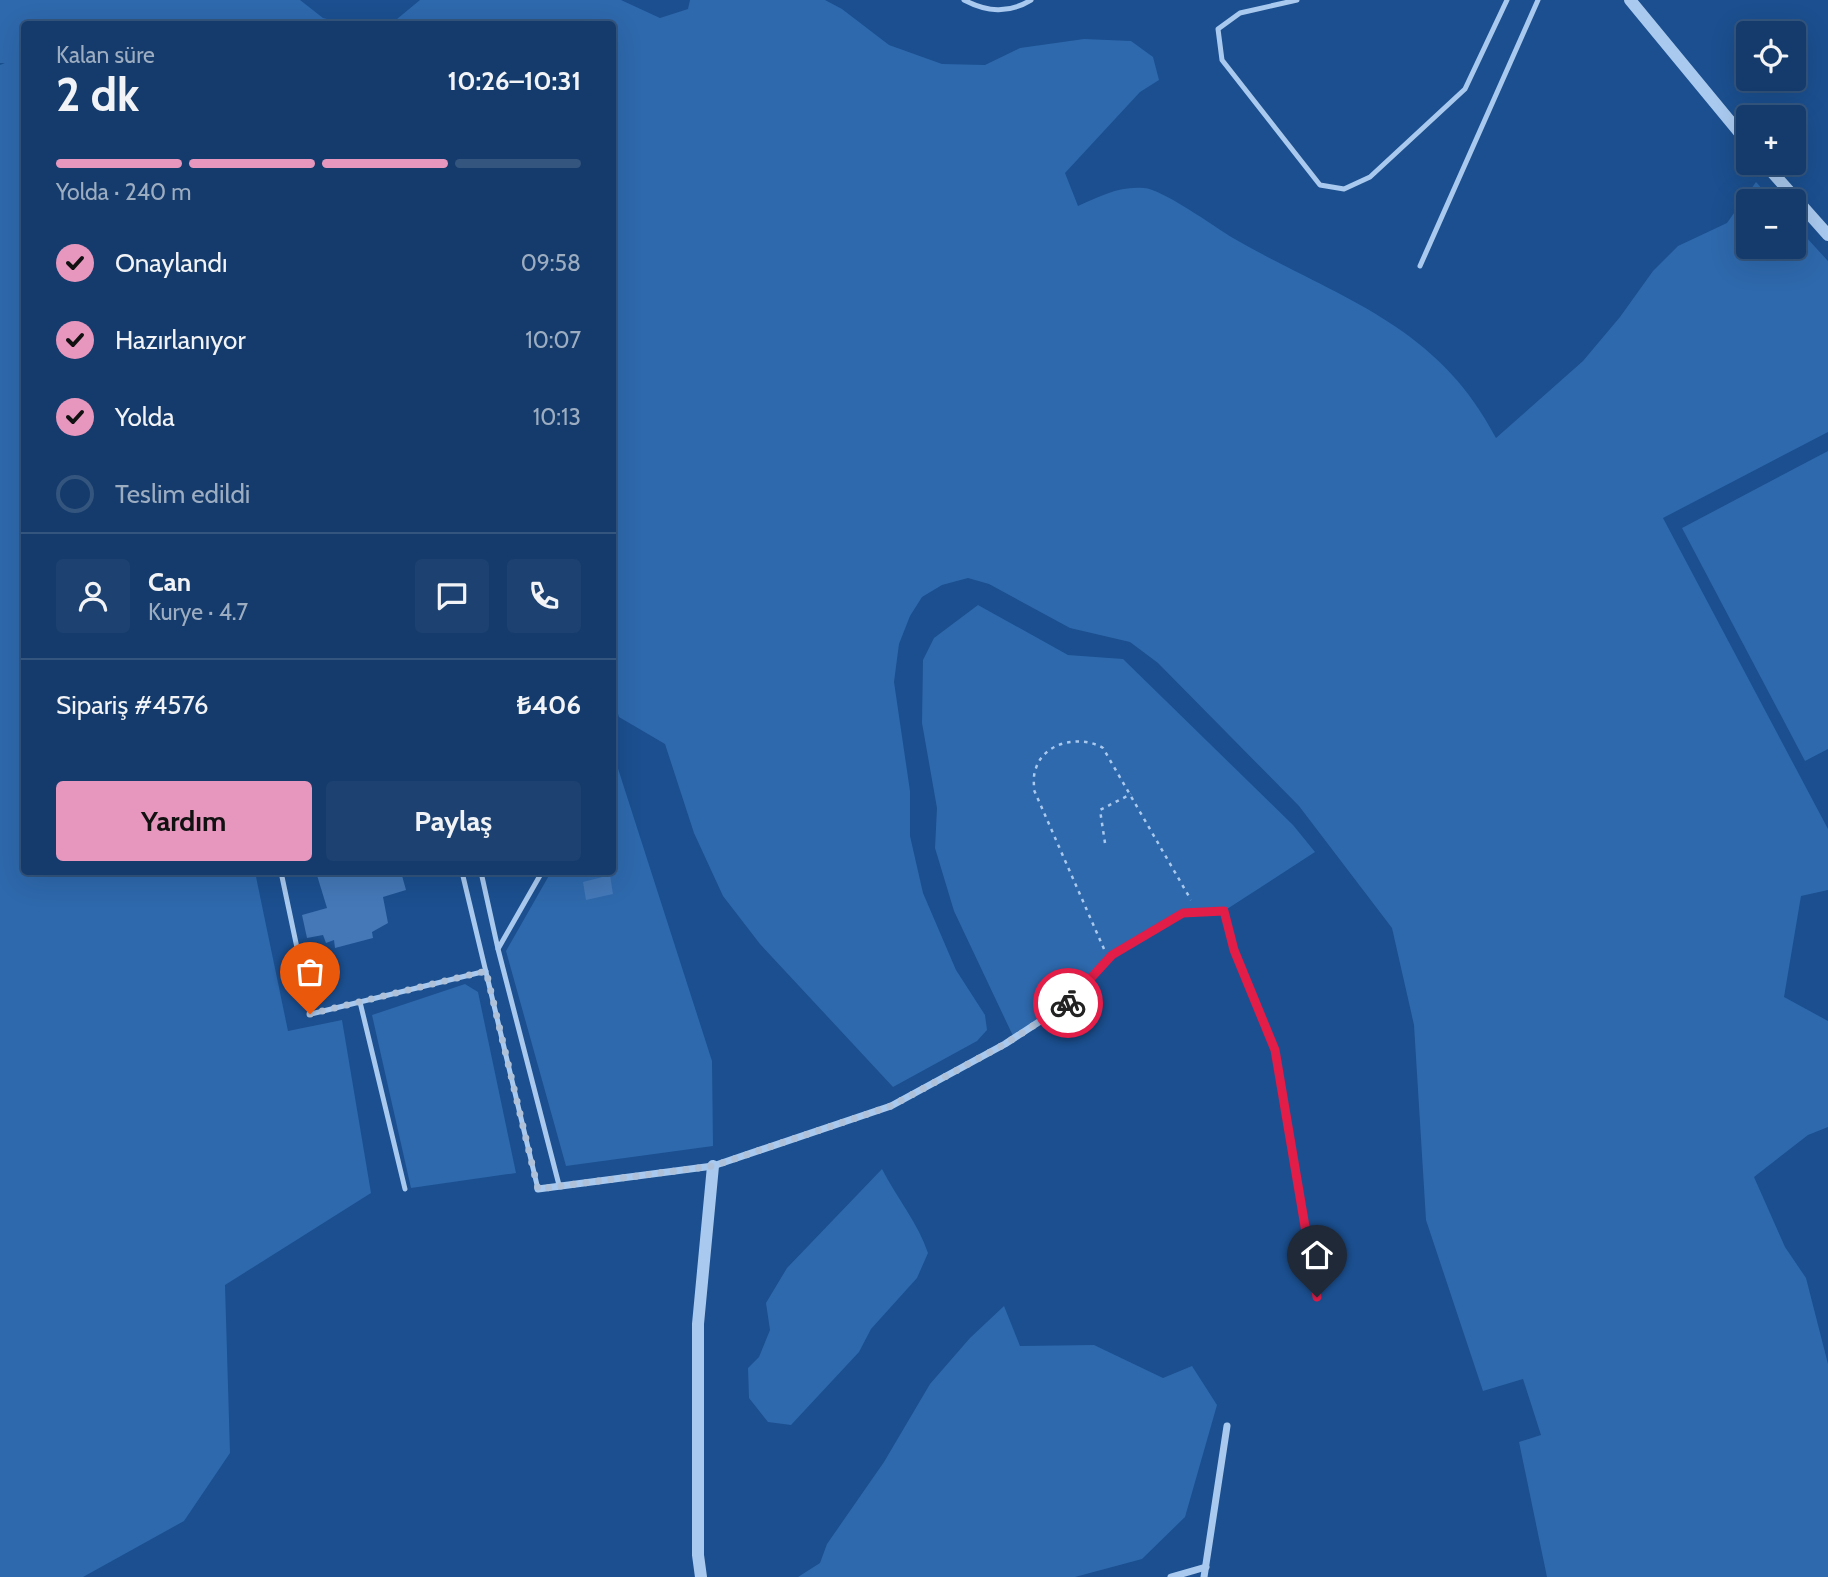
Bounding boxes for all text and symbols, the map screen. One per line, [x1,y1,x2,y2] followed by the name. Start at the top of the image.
[1736,21,1806,259] map controls
[1736,21,1806,91] button: locate
[56,41,155,69] text: Kalan süre
[448,65,581,97] text: 10:26–10:31
[56,67,139,123] text: 2 dk
[1736,105,1806,175] button: +
[56,178,191,206] text: Yolda · 240 m
[1736,189,1806,259] button: −
[56,244,94,282] icon: check
[115,247,228,279] text: Onaylandı
[521,249,581,277] text: 09:58
[56,321,94,359] icon: check
[115,324,246,356] text: Hazırlanıyor
[525,326,581,354] text: 10:07
[56,398,94,436] icon: check
[115,401,175,433] text: Yolda
[533,403,581,431] text: 10:13
[115,478,250,510] text: Teslim edildi
[56,559,130,633] button: person
[415,559,489,633] button: chat
[507,559,581,633] button: phone
[148,566,191,598] text: Can
[148,598,248,626] text: Kurye · 4.7
[56,689,209,721] text: Sipariş #4576
[516,689,581,721] text: ₺406
[56,781,312,861] button: Yardım
[326,781,581,861] button: Paylaş
[280,942,340,1014] pin
[291,953,329,991] icon: bag
[1033,968,1103,1038] courier
[1049,984,1087,1022] icon: bike
[1287,1225,1347,1297] pin
[1298,1236,1336,1274] icon: home

